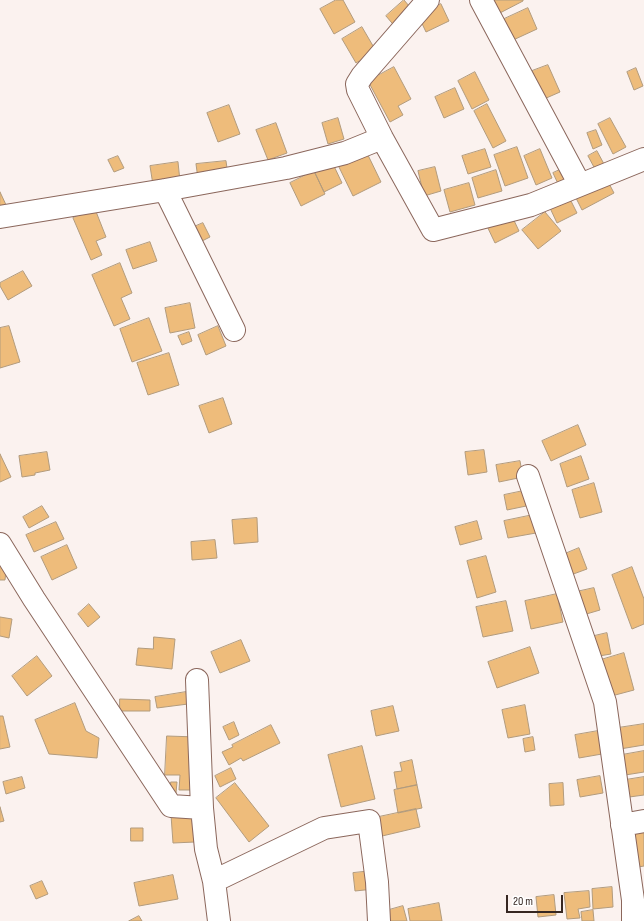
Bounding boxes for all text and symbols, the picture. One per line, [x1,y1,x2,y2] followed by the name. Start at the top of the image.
[508,887,565,913] scale bar
[513,894,533,909] text: 20 m

